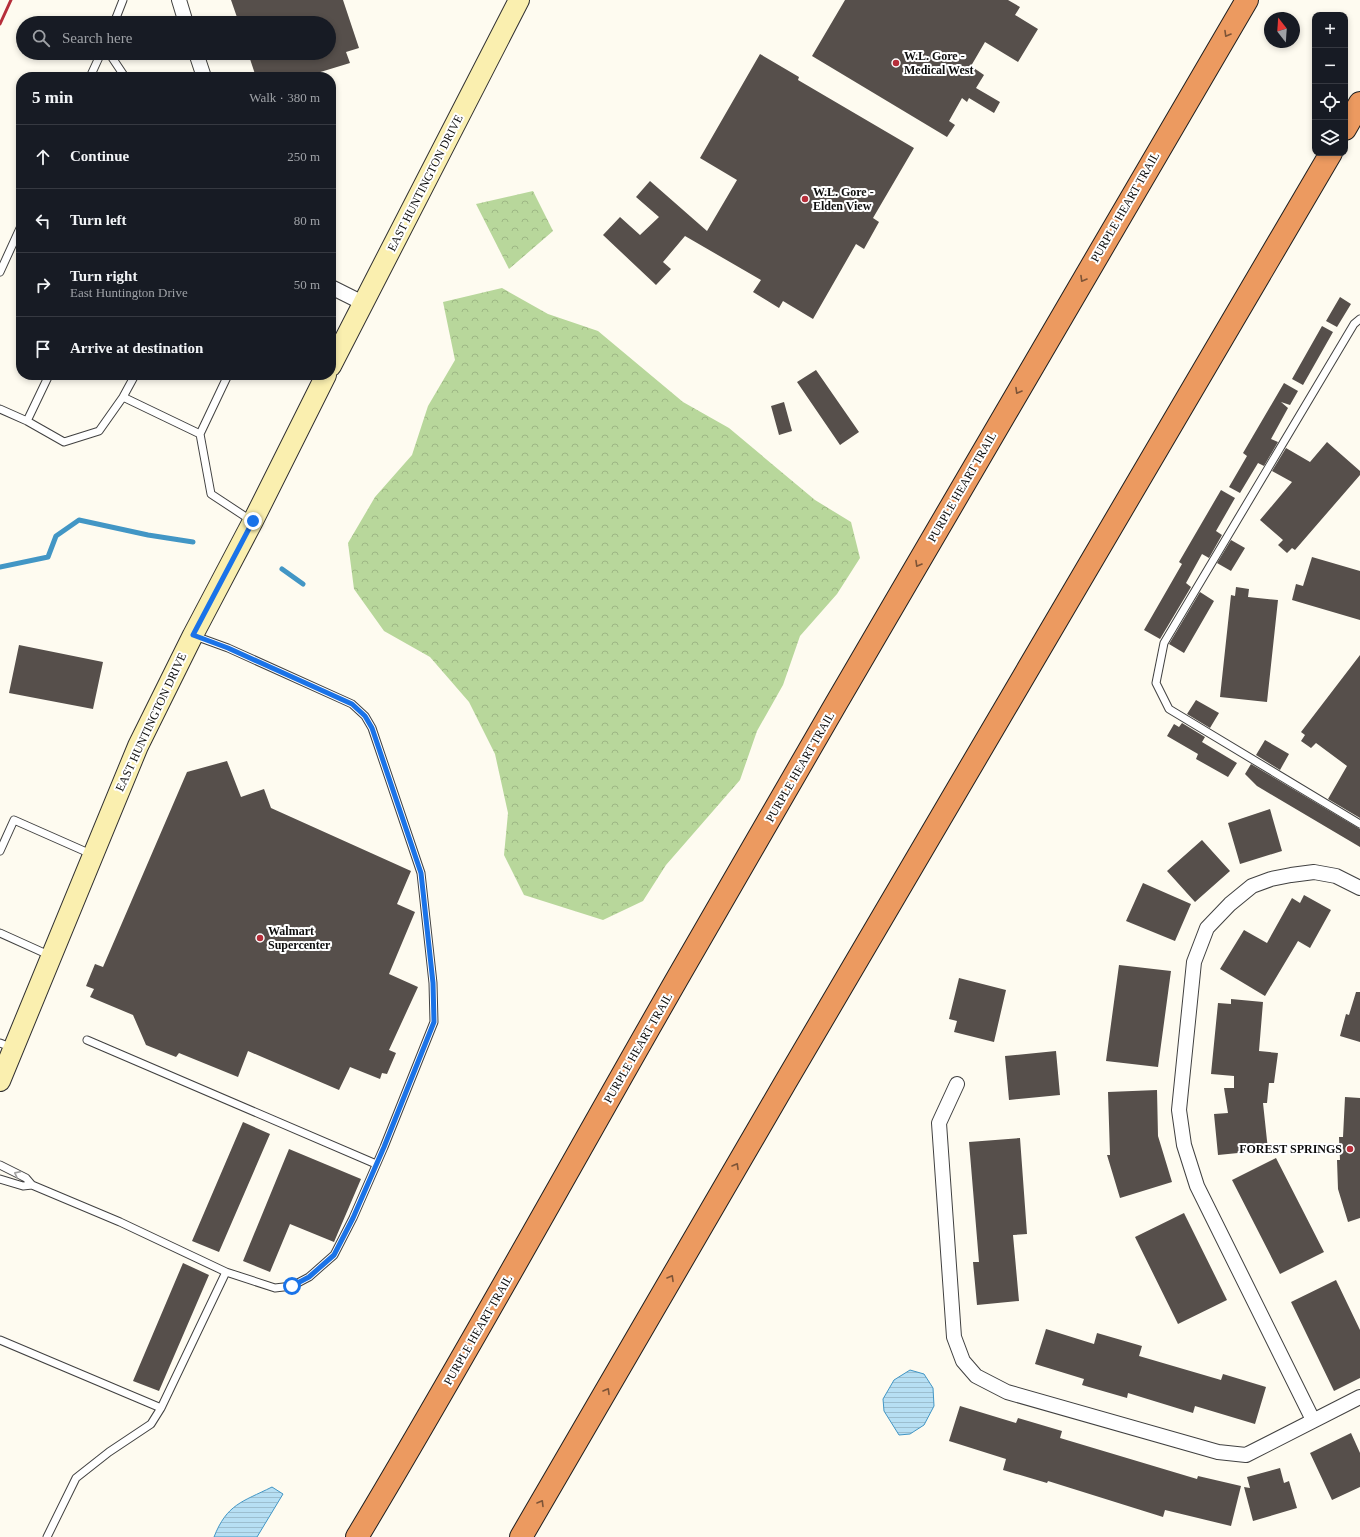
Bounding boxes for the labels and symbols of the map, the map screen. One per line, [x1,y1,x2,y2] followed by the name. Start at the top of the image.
[1264,12,1300,48] north arrow
[1224,30,1231,37] one-way arrow
[904,49,973,77] place label: W.L. Gore - Medical West
[891,58,901,68] marker: W.L. Gore - Medical West
[384,112,466,254] street label: EAST HUNTINGTON DRIVE
[1088,149,1162,265] street label: PURPLE HEART TRAIL
[813,185,874,213] place label: W.L. Gore - Elden View
[800,194,810,204] marker: W.L. Gore - Elden View
[1081,275,1088,282] one-way arrow
[1015,387,1022,394] one-way arrow
[925,429,999,545] street label: PURPLE HEART TRAIL
[244,512,262,530] route end
[915,560,922,567] one-way arrow
[113,650,189,794] street label: EAST HUNTINGTON DRIVE
[763,709,837,825] street label: PURPLE HEART TRAIL
[268,924,331,952] place label: Walmart Supercenter
[255,933,265,943] marker: Walmart Supercenter
[601,990,675,1106] street label: PURPLE HEART TRAIL
[1239,1142,1342,1156] place label: FOREST SPRINGS
[1345,1144,1355,1154] marker: FOREST SPRINGS
[732,1163,739,1170] one-way arrow
[14,1171,21,1179] one-way arrow
[441,1272,515,1388] street label: PURPLE HEART TRAIL
[666,1275,673,1282] one-way arrow
[283,1277,301,1295] route start
[602,1388,609,1395] one-way arrow
[537,1500,544,1507] one-way arrow

